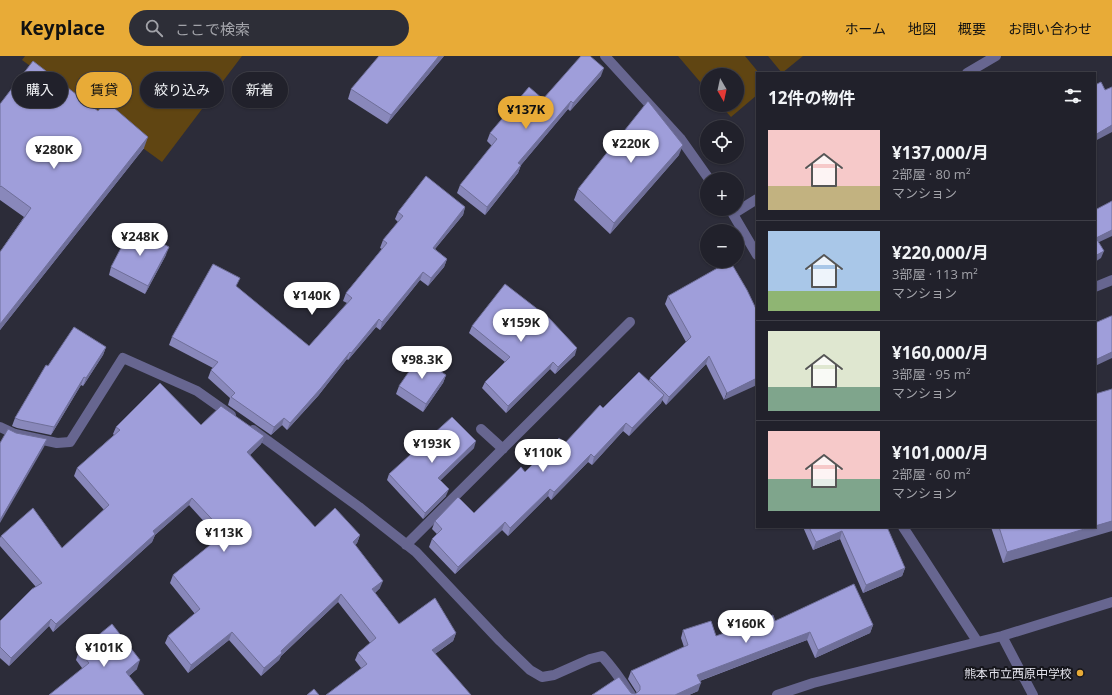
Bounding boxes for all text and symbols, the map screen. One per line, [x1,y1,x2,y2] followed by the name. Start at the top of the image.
[129,10,409,46] search box
[20,15,105,41] text: Keyplace
[143,17,165,39] icon: search
[175,19,250,39] text: ここで検索
[844,19,886,38] text: ホーム
[908,19,936,38] text: 地図
[958,19,986,38] text: 概要
[1008,19,1092,38] text: お問い合わせ
[700,68,744,112] north arrow
[700,68,744,268] map controls
[12,72,68,108] chip: 購入
[76,72,132,108] chip: 賃貸
[140,72,224,108] chip: 絞り込み
[232,72,288,108] chip: 新着
[1062,85,1084,107] icon: filters
[768,86,855,109] text: 12件の物件
[498,96,554,130] pin: ¥137K
[507,100,545,118] text: ¥137K
[700,120,744,164] button: locate
[603,130,659,164] pin: ¥220K
[612,134,650,152] text: ¥220K
[26,136,82,170] pin: ¥280K
[35,140,73,158] text: ¥280K
[892,141,989,164] text: ¥137,000/月
[800,146,848,194] icon: home
[892,165,970,183] text: 2部屋 · 80 m²
[700,172,744,216] button: +
[892,184,957,202] text: マンション
[112,223,168,257] pin: ¥248K
[700,224,744,268] button: −
[121,227,159,245] text: ¥248K
[892,241,989,264] text: ¥220,000/月
[800,247,848,295] icon: home
[892,265,978,283] text: 3部屋 · 113 m²
[284,282,340,316] pin: ¥140K
[892,284,957,302] text: マンション
[293,286,331,304] text: ¥140K
[493,309,549,343] pin: ¥159K
[502,313,540,331] text: ¥159K
[892,341,989,364] text: ¥160,000/月
[389,346,455,380] pin: ¥98.3K
[800,347,848,395] icon: home
[401,350,443,368] text: ¥98.3K
[892,365,970,383] text: 3部屋 · 95 m²
[892,384,957,402] text: マンション
[404,430,460,464] pin: ¥193K
[413,434,451,452] text: ¥193K
[515,439,571,473] pin: ¥110K
[892,441,989,464] text: ¥101,000/月
[524,443,562,461] text: ¥110K
[800,447,848,495] icon: home
[892,465,970,483] text: 2部屋 · 60 m²
[892,484,957,502] text: マンション
[196,519,252,553] pin: ¥113K
[205,523,243,541] text: ¥113K
[718,610,774,644] pin: ¥160K
[727,614,765,632] text: ¥160K
[76,634,132,668] pin: ¥101K
[85,638,123,656] text: ¥101K
[964,665,1072,682] place label: 熊本市立西原中学校
[1075,668,1085,678] marker: 熊本市立西原中学校

